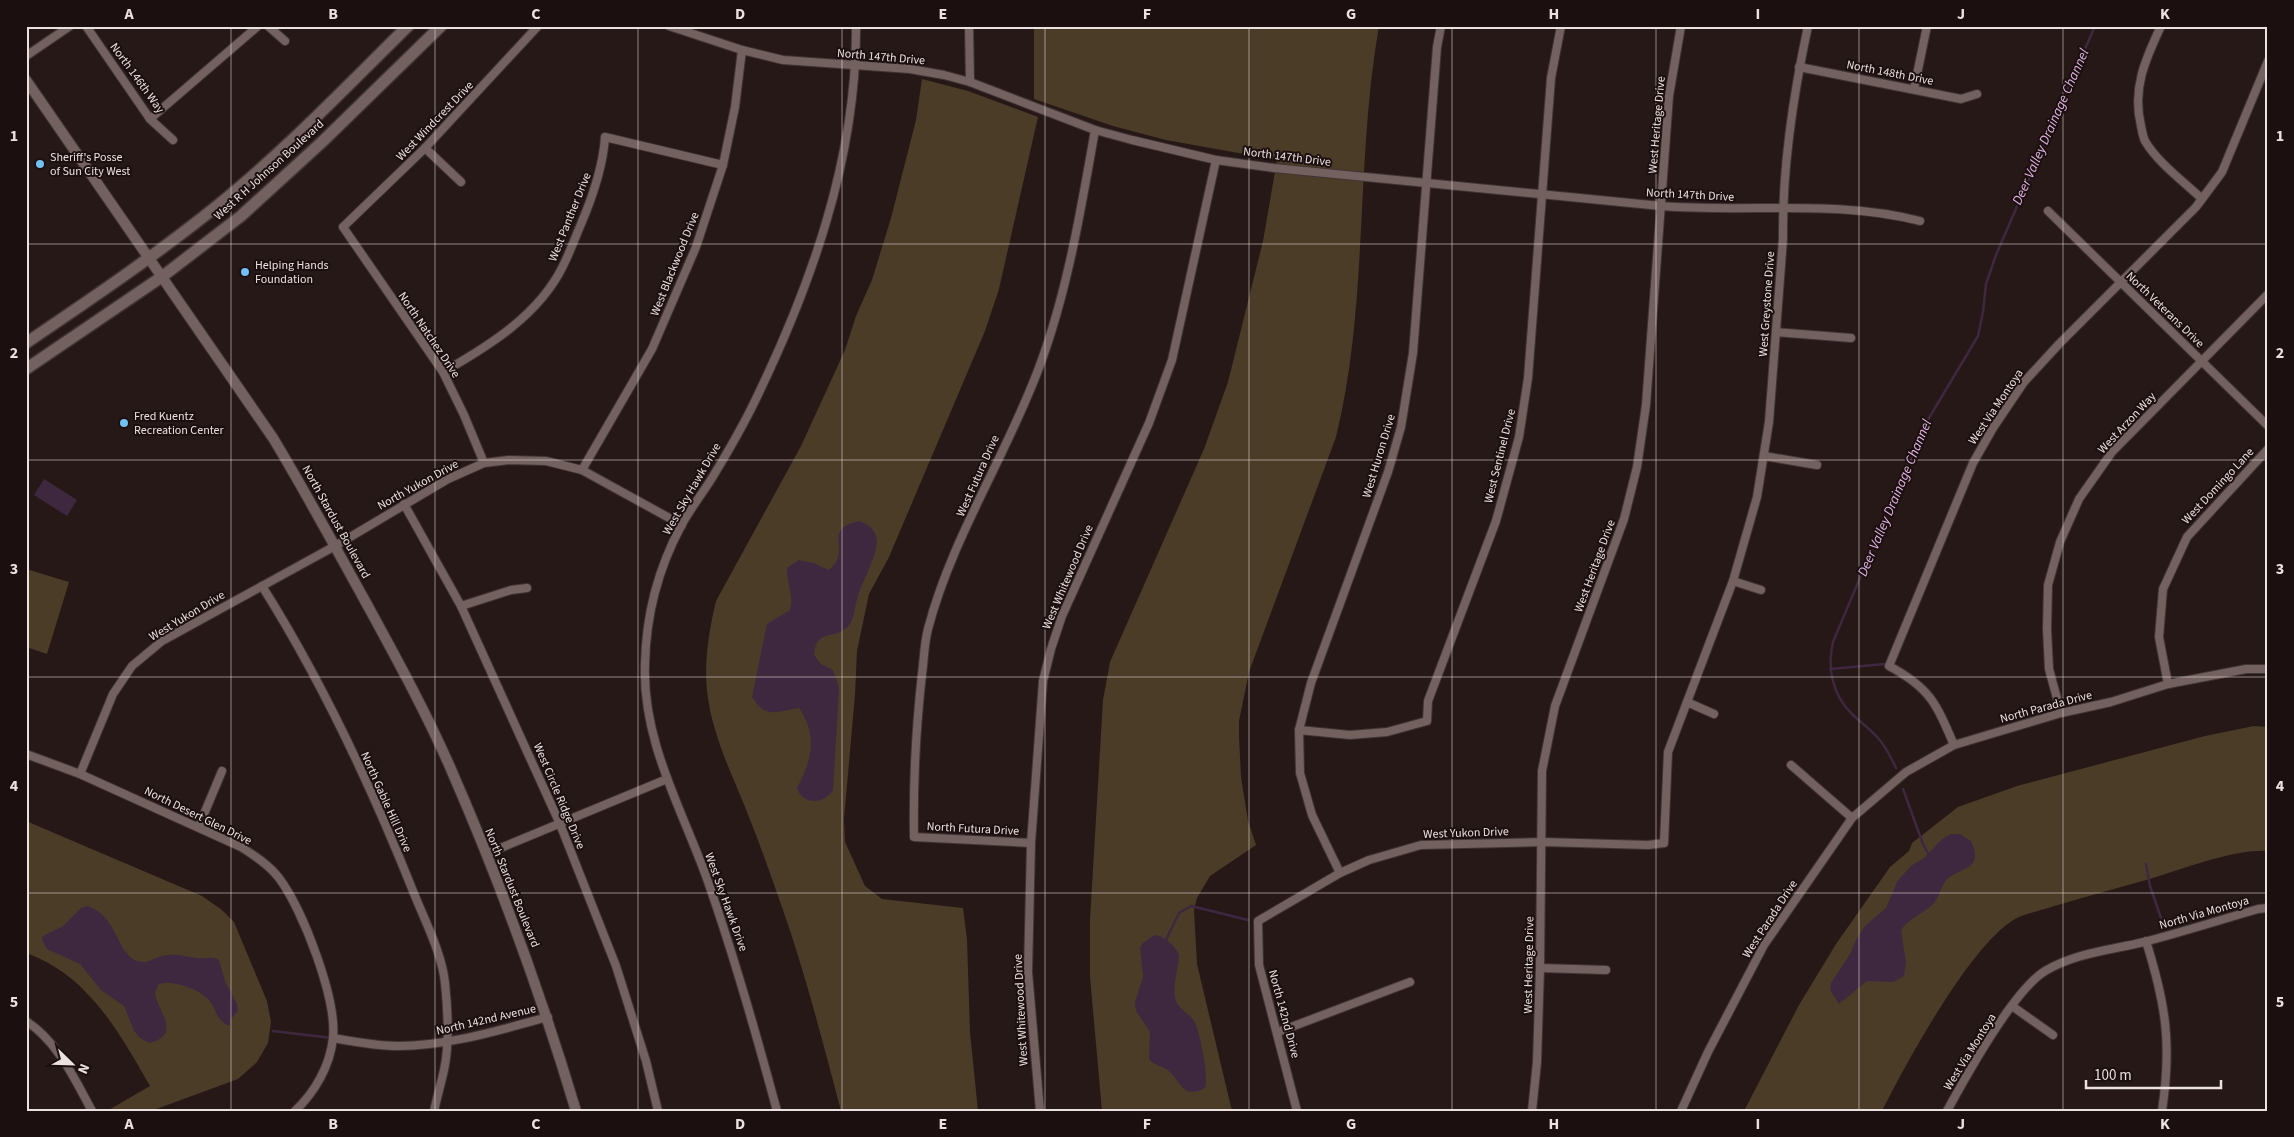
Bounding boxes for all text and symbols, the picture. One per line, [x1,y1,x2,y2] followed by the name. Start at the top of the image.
[123,3,134,25] text: A
[328,3,338,25] text: B
[531,3,541,25] text: C
[735,3,745,25] text: D
[939,3,947,25] text: E
[1143,3,1151,25] text: F
[1346,3,1356,25] text: G
[1549,3,1559,25] text: H
[1756,3,1760,25] text: I
[1957,3,1965,25] text: J
[2160,3,2170,25] text: K
[106,39,169,117] street label: North 146th Way
[836,45,926,69] street label: North 147th Drive
[2008,45,2095,208] water label: Deer Valley Drainage Channel
[1845,56,1935,90] street label: North 148th Drive
[1644,76,1670,174] street label: West Heritage Drive
[392,77,478,165] street label: West Windcrest Drive
[210,116,328,224] street label: West R H Johnson Boulevard
[10,125,18,147] text: 1
[2276,125,2284,147] text: 1
[1242,143,1332,171] street label: North 147th Drive
[50,149,130,180] place label: Sheriff's Posse of Sun City West
[34,158,46,170] marker: Sheriff's Posse of Sun City West
[544,170,596,264] street label: West Panther Drive
[1645,184,1735,206] street label: North 147th Drive
[646,209,704,319] street label: West Blackwood Drive
[1755,251,1779,357] street label: West Greystone Drive
[255,257,329,288] place label: Helping Hands Foundation
[239,266,251,278] marker: Helping Hands Foundation
[2122,268,2208,352] street label: North Veterans Drive
[394,289,464,381] street label: North Natchez Drive
[10,342,18,364] text: 2
[2276,342,2284,364] text: 2
[1964,366,2028,448] street label: West Via Montoya
[2094,388,2160,458] street label: West Arzon Way
[1480,407,1520,505] street label: West Sentinel Drive
[134,408,225,439] place label: Fred Kuentz Recreation Center
[1358,412,1400,500] street label: West Huron Drive
[1853,416,1937,580] water label: Deer Valley Drainage Channel
[118,417,130,429] marker: Fred Kuentz Recreation Center
[952,432,1004,520] street label: West Futura Drive
[659,440,725,538] street label: West Sky Hawk Drive
[2178,444,2258,528] street label: West Domingo Lane
[374,456,462,514] street label: North Yukon Drive
[298,462,374,582] street label: North Stardust Boulevard
[1570,517,1620,615] street label: West Heritage Drive
[1038,522,1098,632] street label: West Whitewood Drive
[10,558,18,580] text: 3
[2276,558,2284,580] text: 3
[146,587,228,645] street label: West Yukon Drive
[1998,687,2094,727] street label: North Parada Drive
[529,740,589,852] street label: West Circle Ridge Drive
[356,749,416,855] street label: North Gable Hill Drive
[10,775,19,797] text: 4
[2276,775,2285,797] text: 4
[141,783,255,849] street label: North Desert Glen Drive
[926,818,1020,840] street label: North Futura Drive
[1423,823,1509,843] street label: West Yukon Drive
[480,826,544,950] street label: North Stardust Boulevard
[700,850,752,954] street label: West Sky Hawk Drive
[1738,877,1802,961] street label: West Parada Drive
[2157,892,2251,934] street label: North Via Montoya
[1520,916,1538,1014] street label: West Heritage Drive
[1010,954,1032,1066] street label: West Whitewood Drive
[1264,968,1304,1060] street label: North 142nd Drive
[10,991,18,1013] text: 5
[2276,991,2284,1013] text: 5
[434,1000,538,1040] street label: North 142nd Avenue
[1940,1010,2000,1094] street label: West Via Montoya
[48,1040,98,1090] north arrow
[2086,1057,2222,1089] scale bar
[72,1060,94,1077] text: N
[2094,1065,2132,1086] text: 100 m
[123,1113,134,1135] text: A
[328,1113,338,1135] text: B
[531,1113,541,1135] text: C
[735,1113,745,1135] text: D
[939,1113,947,1135] text: E
[1143,1113,1151,1135] text: F
[1346,1113,1356,1135] text: G
[1549,1113,1559,1135] text: H
[1756,1113,1760,1135] text: I
[1957,1113,1965,1135] text: J
[2160,1113,2170,1135] text: K

